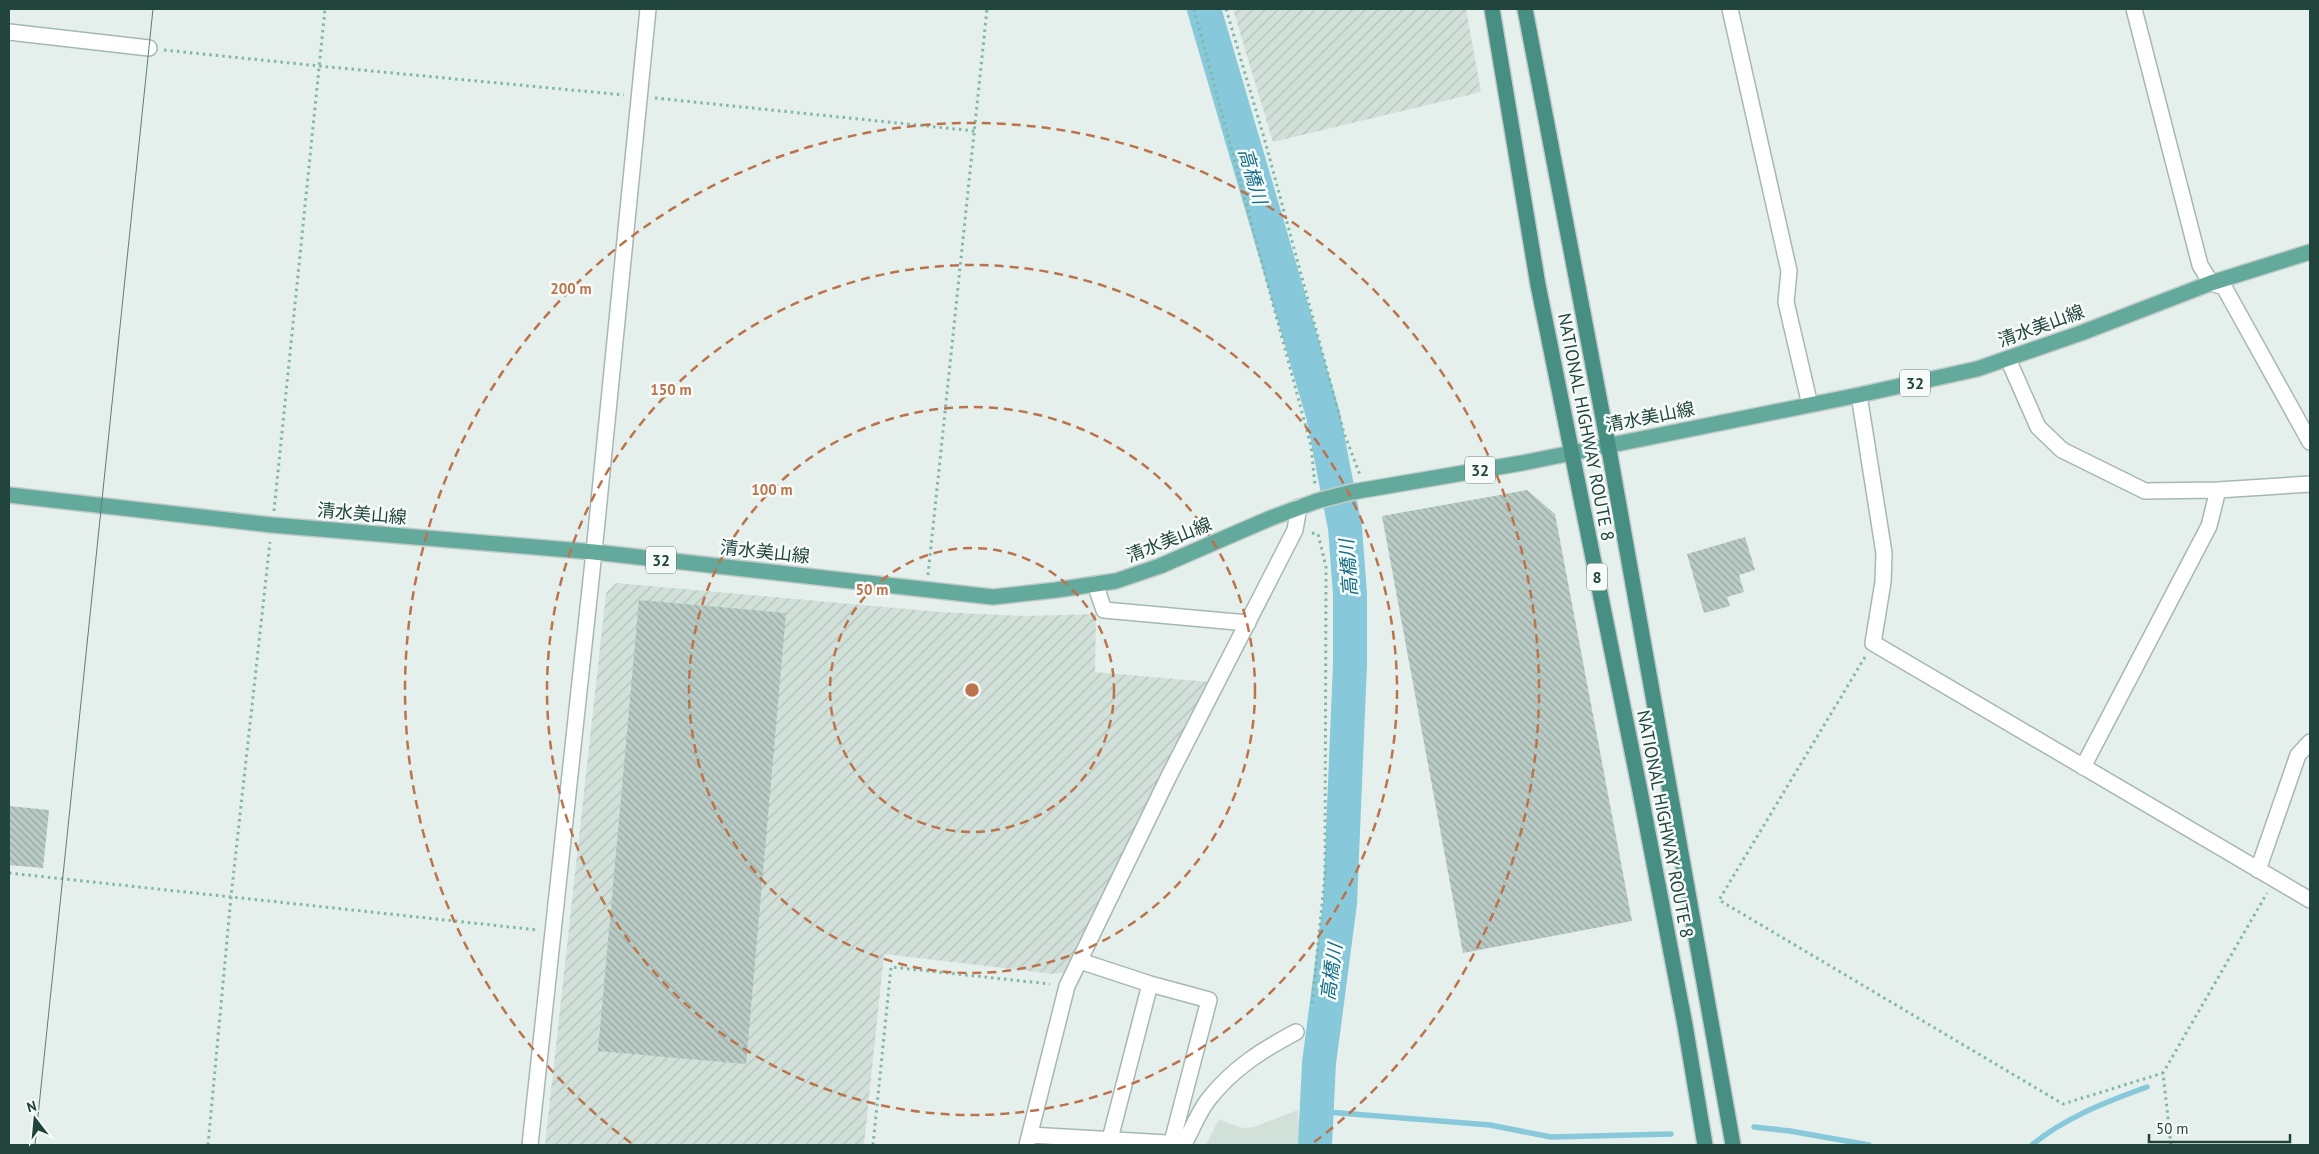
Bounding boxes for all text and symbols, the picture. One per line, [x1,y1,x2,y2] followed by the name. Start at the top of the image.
[1234,145,1273,209] water label: 高橋川
[550,279,592,298] text: 200 m
[1995,299,2087,352] street label: 清水美山線
[1553,311,1620,543] street label: NATIONAL HIGHWAY ROUTE 8
[1900,369,1930,396] road number: 32
[650,380,692,399] text: 150 m
[1604,397,1696,436] street label: 清水美山線
[1465,456,1495,484] road number: 32
[751,480,793,499] text: 100 m
[316,498,408,529] street label: 清水美山線
[1123,512,1215,567] street label: 清水美山線
[719,535,811,568] street label: 清水美山線
[1334,537,1362,597] water label: 高橋川
[646,546,676,574] road number: 32
[1587,564,1607,590] road number: 8
[856,580,888,599] text: 50 m
[963,681,981,699] centre of rings
[1632,708,1699,940] street label: NATIONAL HIGHWAY ROUTE 8
[1315,940,1347,1002] water label: 高橋川
[10,1094,60,1144] north arrow
[25,1097,38,1116] text: N
[2149,1112,2290,1144] scale bar
[2156,1119,2189,1138] text: 50 m

